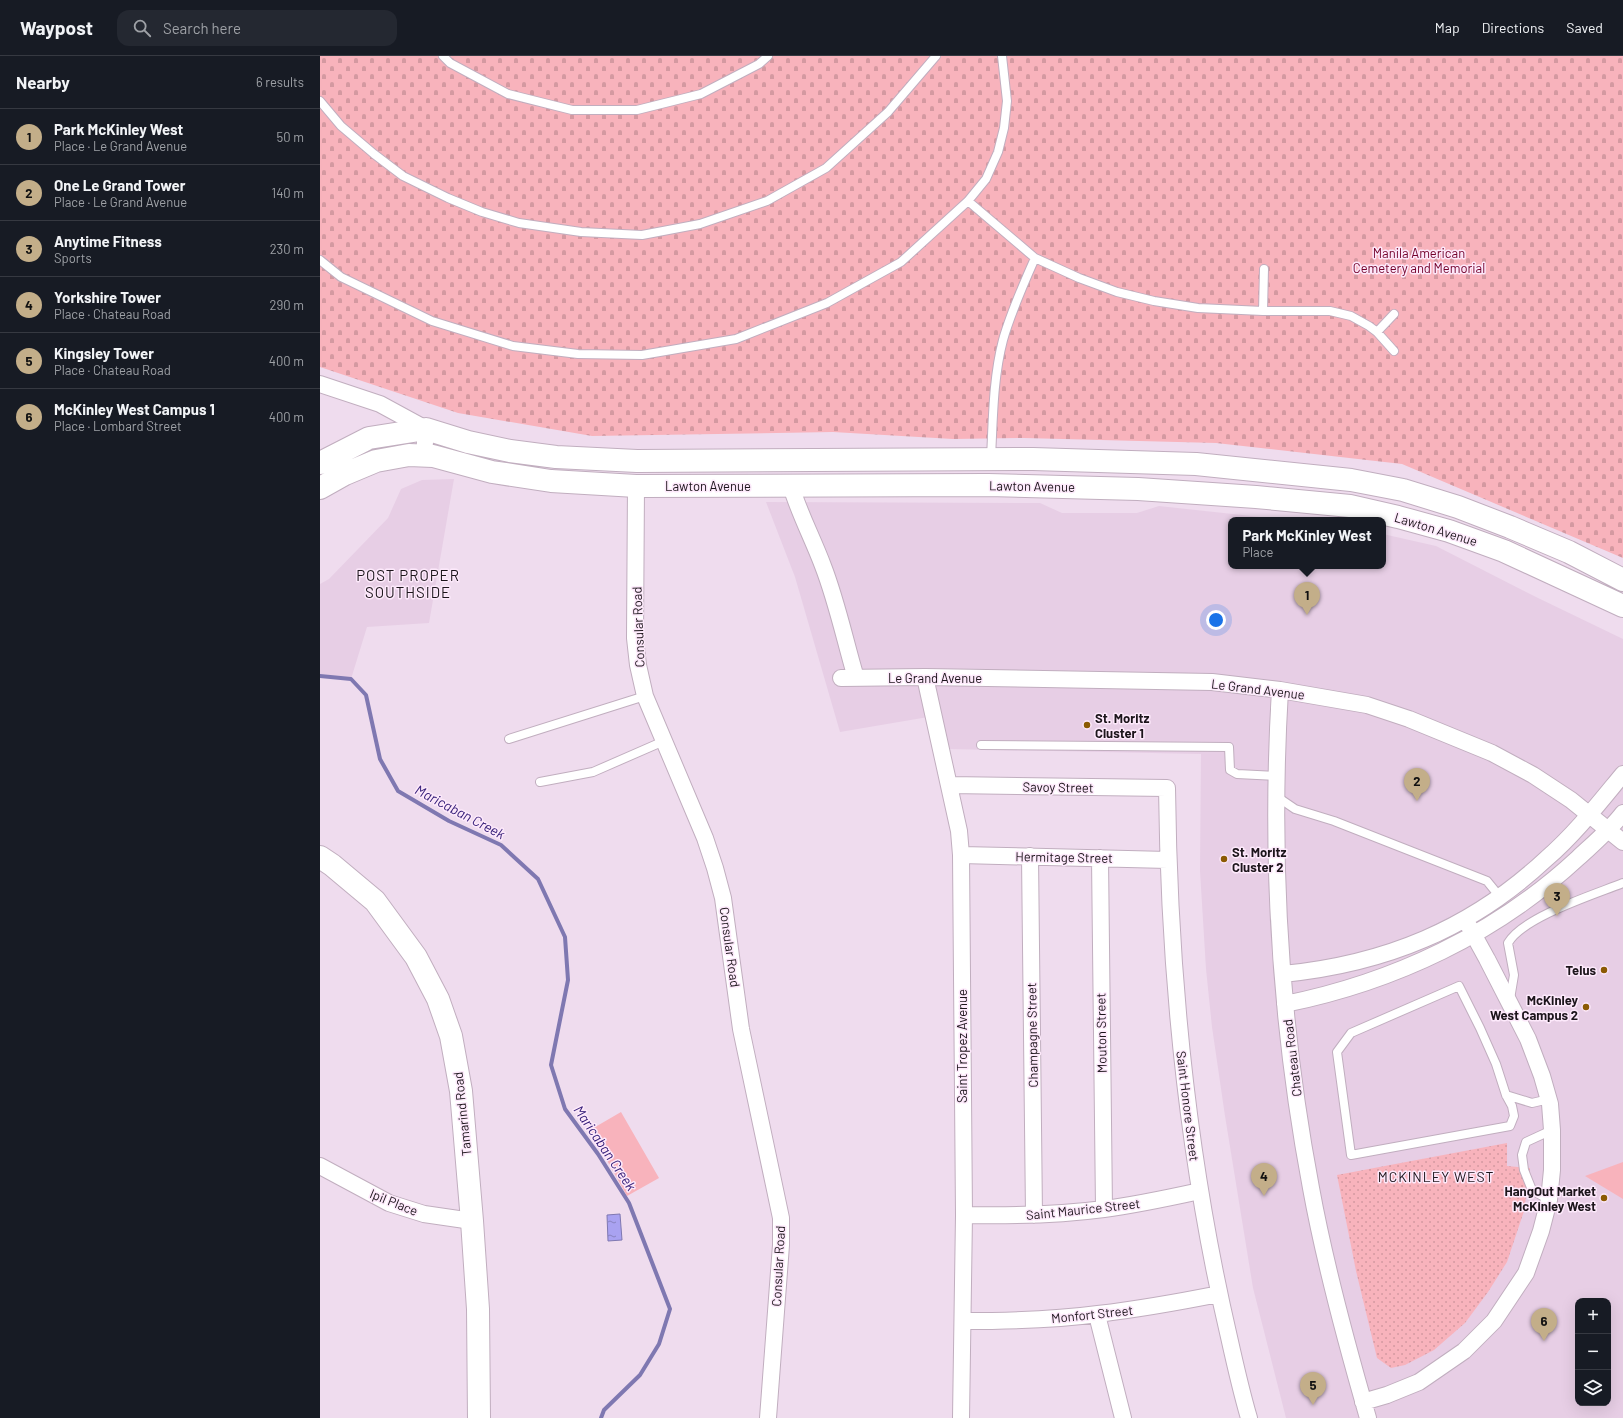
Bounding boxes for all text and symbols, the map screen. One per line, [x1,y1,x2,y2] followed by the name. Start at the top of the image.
[117,10,397,46] search box
[20,16,93,39] text: Waypost
[131,17,153,39] icon: search
[163,19,241,37] text: Search here
[1435,19,1460,36] text: Map
[1482,19,1544,36] text: Directions
[1566,19,1603,36] text: Saved
[16,72,70,92] text: Nearby
[256,74,304,90] text: 6 results
[54,120,183,138] text: Park McKinley West
[27,129,31,145] text: 1
[277,129,304,145] text: 50 m
[54,138,187,154] text: Place · Le Grand Avenue
[54,176,185,194] text: One Le Grand Tower
[25,185,33,201] text: 2
[272,185,304,201] text: 140 m
[54,194,187,210] text: Place · Le Grand Avenue
[54,232,162,250] text: Anytime Fitness
[25,241,33,257] text: 3
[270,241,304,257] text: 230 m
[1353,245,1485,276] park label: Manila American Cemetery and Memorial
[54,250,92,266] text: Sports
[54,288,161,306] text: Yorkshire Tower
[25,297,33,313] text: 4
[270,297,304,313] text: 290 m
[54,306,171,322] text: Place · Chateau Road
[54,344,154,362] text: Kingsley Tower
[25,353,33,369] text: 5
[269,353,304,369] text: 400 m
[54,362,171,378] text: Place · Chateau Road
[54,400,215,418] text: McKinley West Campus 1
[26,409,32,425] text: 6
[269,409,304,425] text: 400 m
[54,418,182,434] text: Place · Lombard Street
[989,477,1075,495] street label: Lawton Avenue
[665,478,751,494] street label: Lawton Avenue
[1393,509,1479,549] street label: Lawton Avenue
[1228,517,1386,569] popup
[1242,526,1372,544] text: Park McKinley West
[1242,544,1273,560] text: Place
[356,566,460,601] district label: POST PROPER SOUTHSIDE
[1294,582,1320,615] pin: 1
[629,586,647,668] street label: Consular Road
[1206,610,1226,630] your location
[888,670,982,686] street label: Le Grand Avenue
[1210,675,1306,703] street label: Le Grand Avenue
[1095,710,1150,741] place label: St. Moritz Cluster 1
[1082,720,1092,730] marker: St. Moritz Cluster 1
[1404,768,1430,801] pin: 2
[1022,778,1094,796] street label: Savoy Street
[412,781,508,842] water label: Maricaban Creek
[1232,844,1287,875] place label: St. Moritz Cluster 2
[1015,848,1113,866] street label: Hermitage Street
[1219,854,1229,864] marker: St. Moritz Cluster 2
[1544,883,1570,916] pin: 3
[716,906,744,988] street label: Consular Road
[1566,962,1596,978] place label: Telus
[1599,965,1609,975] marker: Telus
[1023,982,1041,1088] street label: Champagne Street
[954,989,970,1103] street label: Saint Tropez Avenue
[1490,992,1578,1023] place label: McKinley West Campus 2
[1092,993,1110,1073] street label: Mouton Street
[1581,1002,1591,1012] marker: McKinley West Campus 2
[1279,1018,1305,1098] street label: Chateau Road
[1173,1050,1203,1162] street label: Saint Honore Street
[450,1071,474,1157] street label: Tamarind Road
[571,1102,640,1194] water label: Maricaban Creek
[1251,1163,1277,1196] pin: 4
[1378,1168,1494,1185] district label: MCKINLEY WEST
[1505,1183,1596,1214] place label: HangOut Market McKinley West
[368,1185,420,1219] street label: Ipil Place
[1599,1193,1609,1203] marker: HangOut Market McKinley West
[1025,1195,1141,1223] street label: Saint Maurice Street
[768,1225,788,1307] street label: Consular Road
[1575,1298,1611,1406] map controls
[1575,1298,1611,1334] button: +
[1050,1302,1134,1326] street label: Monfort Street
[1531,1308,1557,1341] pin: 6
[1575,1334,1611,1370] button: −
[1575,1370,1611,1406] button: layers
[1300,1372,1326,1405] pin: 5

